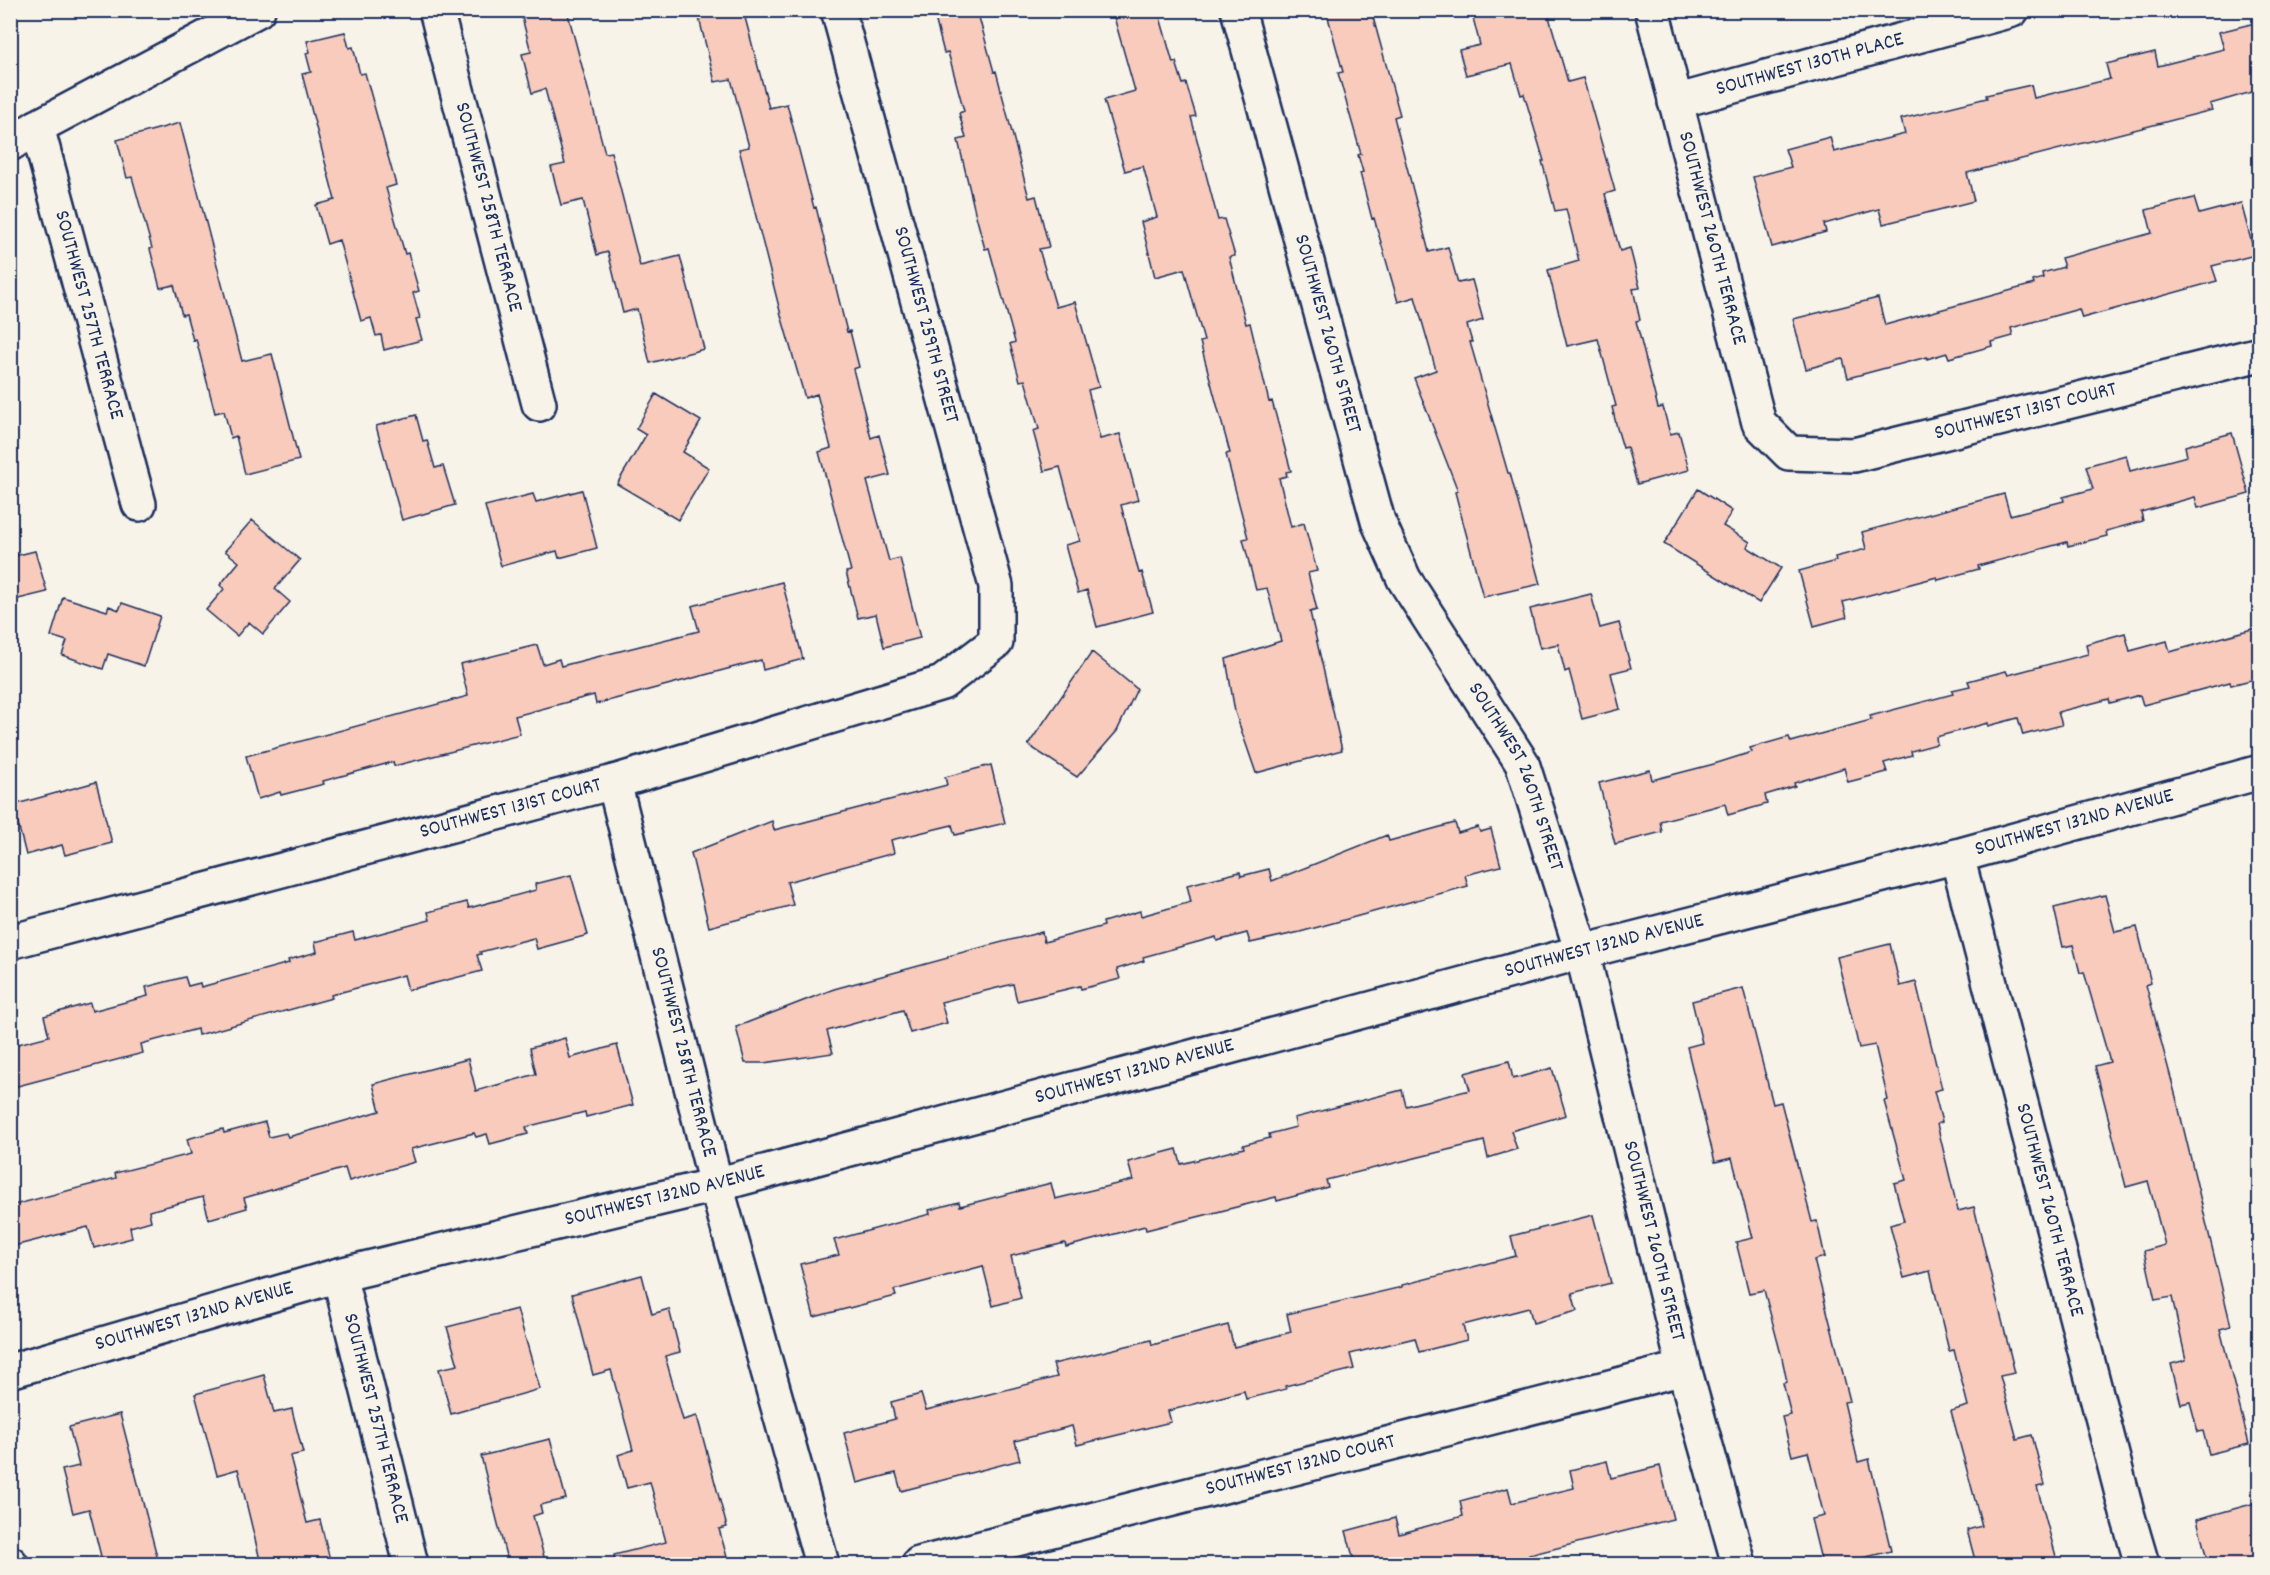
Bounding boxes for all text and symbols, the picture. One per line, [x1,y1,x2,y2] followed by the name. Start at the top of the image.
[1713,25,1908,105] street label: SOUTHWEST 130TH PLACE
[446,99,530,316] street label: SOUTHWEST 258TH TERRACE
[1669,128,1753,349] street label: SOUTHWEST 260TH TERRACE
[45,207,131,424] street label: SOUTHWEST 257TH TERRACE
[884,223,966,427] street label: SOUTHWEST 259TH STREET
[1285,231,1368,437] street label: SOUTHWEST 260TH STREET
[1931,375,2121,449] street label: SOUTHWEST 131ST COURT
[1459,677,1571,875] street label: SOUTHWEST 260TH STREET
[417,771,606,848] street label: SOUTHWEST 131ST COURT
[1972,781,2178,865] street label: SOUTHWEST 132ND AVENUE
[1501,906,1708,987] street label: SOUTHWEST 132ND AVENUE
[641,944,724,1161] street label: SOUTHWEST 258TH TERRACE
[1032,1031,1238,1113] street label: SOUTHWEST 132ND AVENUE
[2007,1100,2091,1321] street label: SOUTHWEST 260TH TERRACE
[1614,1138,1692,1345] street label: SOUTHWEST 260TH STREET
[562,1157,769,1236] street label: SOUTHWEST 132ND AVENUE
[92,1274,297,1360] street label: SOUTHWEST 132ND AVENUE
[334,1310,415,1527] street label: SOUTHWEST 257TH TERRACE
[1202,1427,1399,1505] street label: SOUTHWEST 132ND COURT

